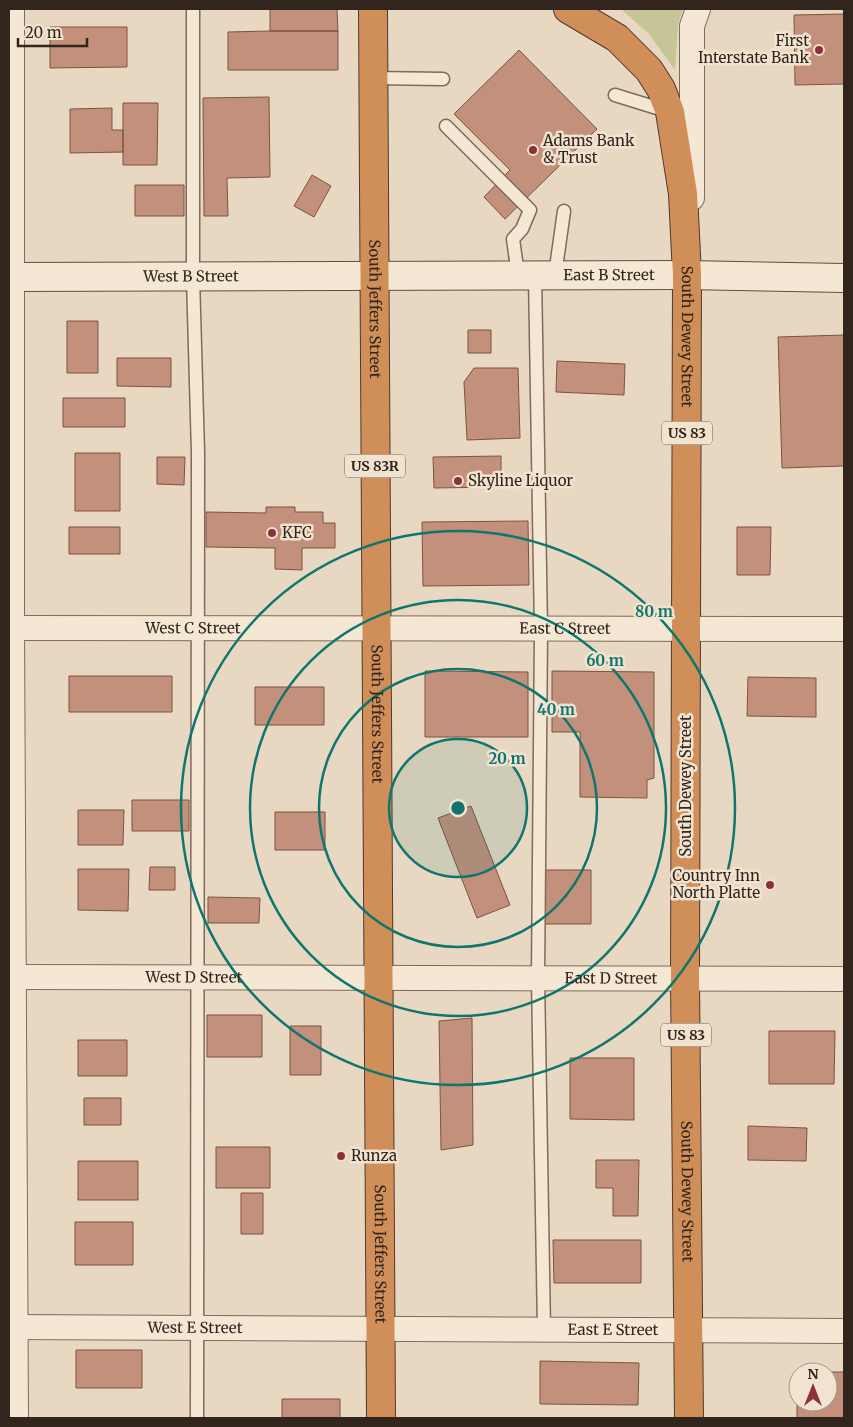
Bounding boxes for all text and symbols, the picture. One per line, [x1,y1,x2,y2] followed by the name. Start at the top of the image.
[18,15,86,47] scale bar
[25,23,62,42] text: 20 m
[698,31,809,67] place label: First Interstate Bank
[813,44,825,56] marker: First Interstate Bank
[542,131,635,167] place label: Adams Bank & Trust
[527,144,539,156] marker: Adams Bank & Trust
[365,239,385,379] street label: South Jeffers Street
[563,265,655,284] street label: East B Street
[678,265,697,408] street label: South Dewey Street
[142,266,239,286] street label: West B Street
[662,422,712,444] road number: US 83
[345,454,405,478] road number: US 83R
[468,471,573,490] place label: Skyline Liquor
[452,475,464,487] marker: Skyline Liquor
[282,523,312,542] place label: KFC
[266,527,278,539] marker: KFC
[635,602,673,621] text: 80 m
[144,618,241,637] street label: West C Street
[519,619,611,638] street label: East C Street
[368,644,387,784] street label: South Jeffers Street
[586,651,624,670] text: 60 m
[537,700,575,719] text: 40 m
[676,715,695,857] street label: South Dewey Street
[488,749,526,768] text: 20 m
[449,799,467,817] centre of rings
[672,866,760,902] place label: Country Inn North Platte
[764,879,776,891] marker: Country Inn North Platte
[145,967,243,987] street label: West D Street
[565,968,658,988] street label: East D Street
[661,1024,711,1046] road number: US 83
[677,1121,698,1263] street label: South Dewey Street
[351,1146,397,1165] place label: Runza
[335,1150,347,1162] marker: Runza
[371,1184,390,1324] street label: South Jeffers Street
[146,1318,243,1337] street label: West E Street
[567,1320,659,1339] street label: East E Street
[788,1362,838,1412] north arrow
[807,1365,819,1383] text: N

